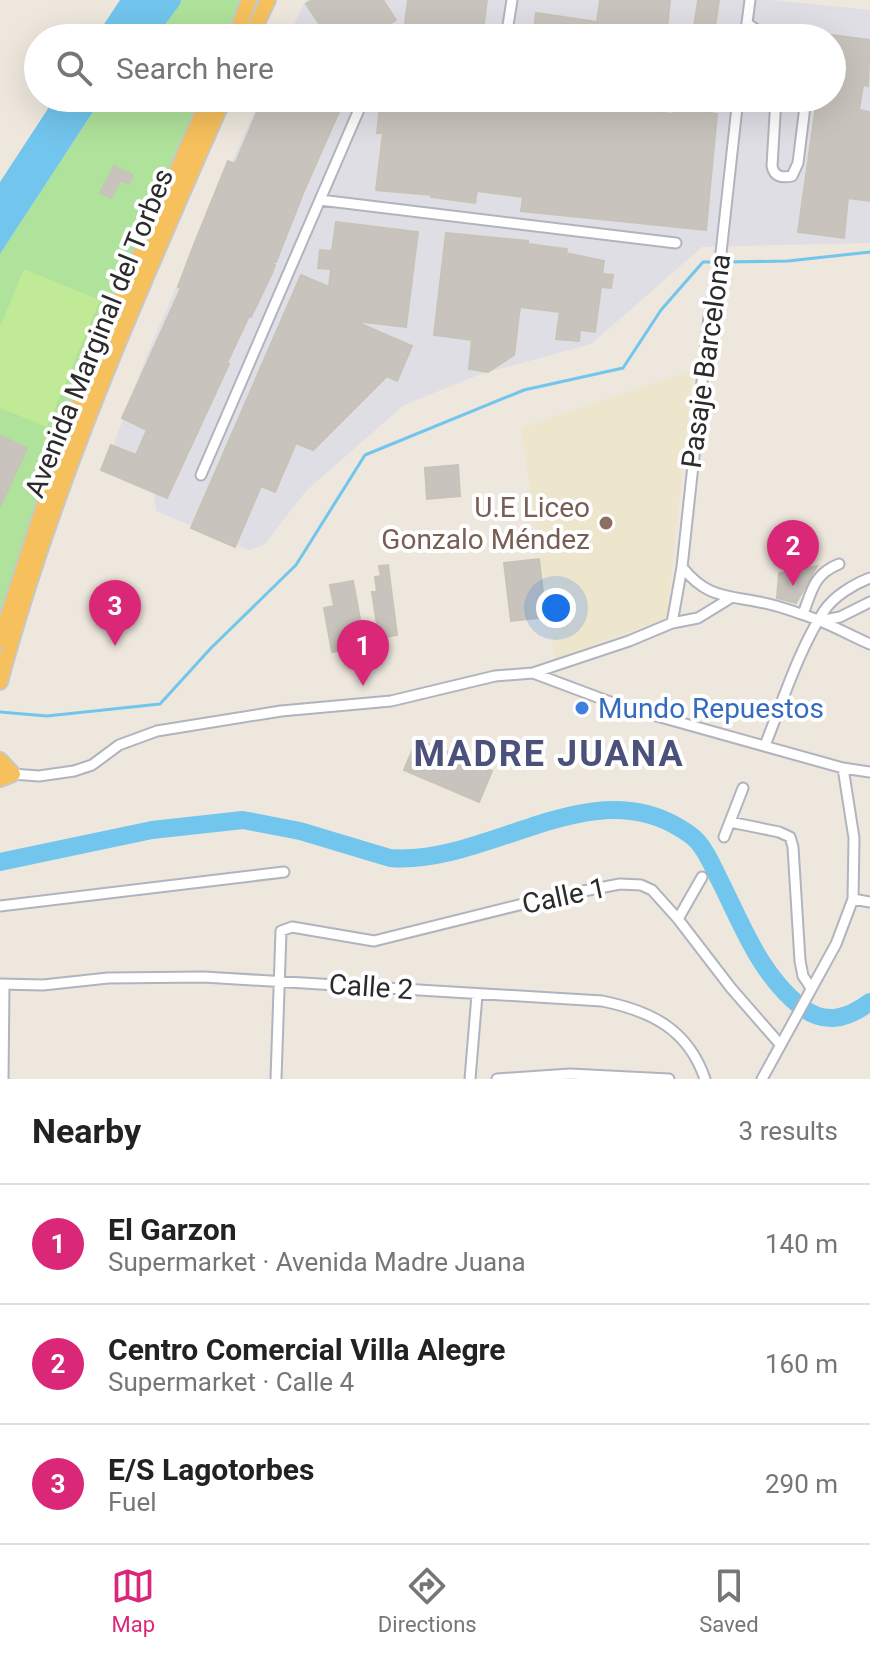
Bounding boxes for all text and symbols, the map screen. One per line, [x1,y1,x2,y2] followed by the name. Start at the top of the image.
[24,24,846,112] search box
[52,46,96,90] icon: search
[116,51,274,86] text: Search here
[18,164,180,502] street label: Avenida Marginal del Torbes
[675,252,737,470] street label: Pasaje Barcelona
[381,491,590,556] place label: U.E Liceo Gonzalo Méndez
[597,514,615,532] marker: U.E Liceo Gonzalo Méndez
[767,520,819,586] pin: 2
[89,580,141,646] pin: 3
[536,588,576,628] your location
[337,620,389,686] pin: 1
[598,692,824,725] place label: Mundo Repuestos
[573,699,591,717] marker: Mundo Repuestos
[413,733,685,775] district label: MADRE JUANA
[519,871,609,921] street label: Calle 1
[328,968,414,1006] street label: Calle 2
[32,1111,141,1151] text: Nearby
[739,1116,838,1146] text: 3 results
[108,1212,237,1247] text: El Garzon
[51,1229,65,1259] text: 1
[765,1229,838,1259] text: 140 m
[108,1247,526,1277] text: Supermarket · Avenida Madre Juana
[108,1332,505,1367] text: Centro Comercial Villa Alegre
[51,1349,65,1379] text: 2
[765,1349,838,1379] text: 160 m
[108,1367,354,1397] text: Supermarket · Calle 4
[108,1452,314,1487] text: E/S Lagotorbes
[51,1469,65,1499] text: 3
[765,1469,838,1499] text: 290 m
[108,1487,157,1517] text: Fuel
[111,1564,155,1637] tab: Map
[378,1564,477,1637] tab: Directions
[699,1564,759,1637] tab: Saved

